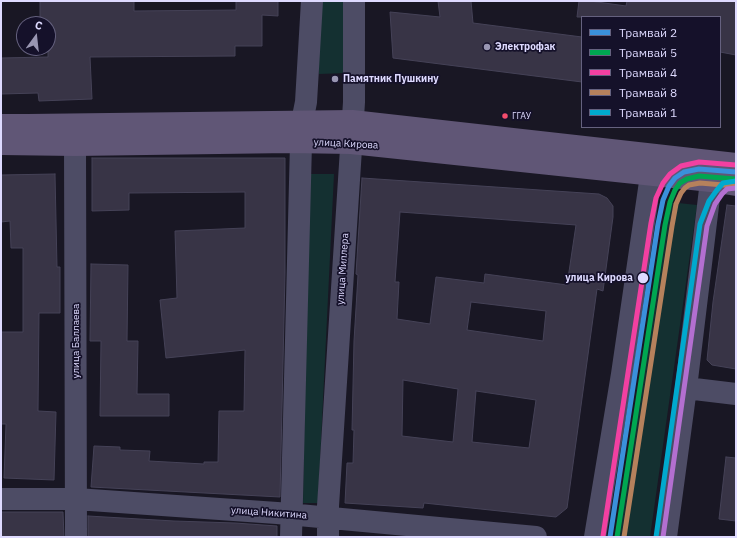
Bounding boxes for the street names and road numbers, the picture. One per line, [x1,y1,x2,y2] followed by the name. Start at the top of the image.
[313,136,379,152] street label: улица Кирова
[335,233,351,305] street label: улица Миллера
[70,304,82,378] street label: улица Баллаева
[231,504,307,522] street label: улица Никитина

